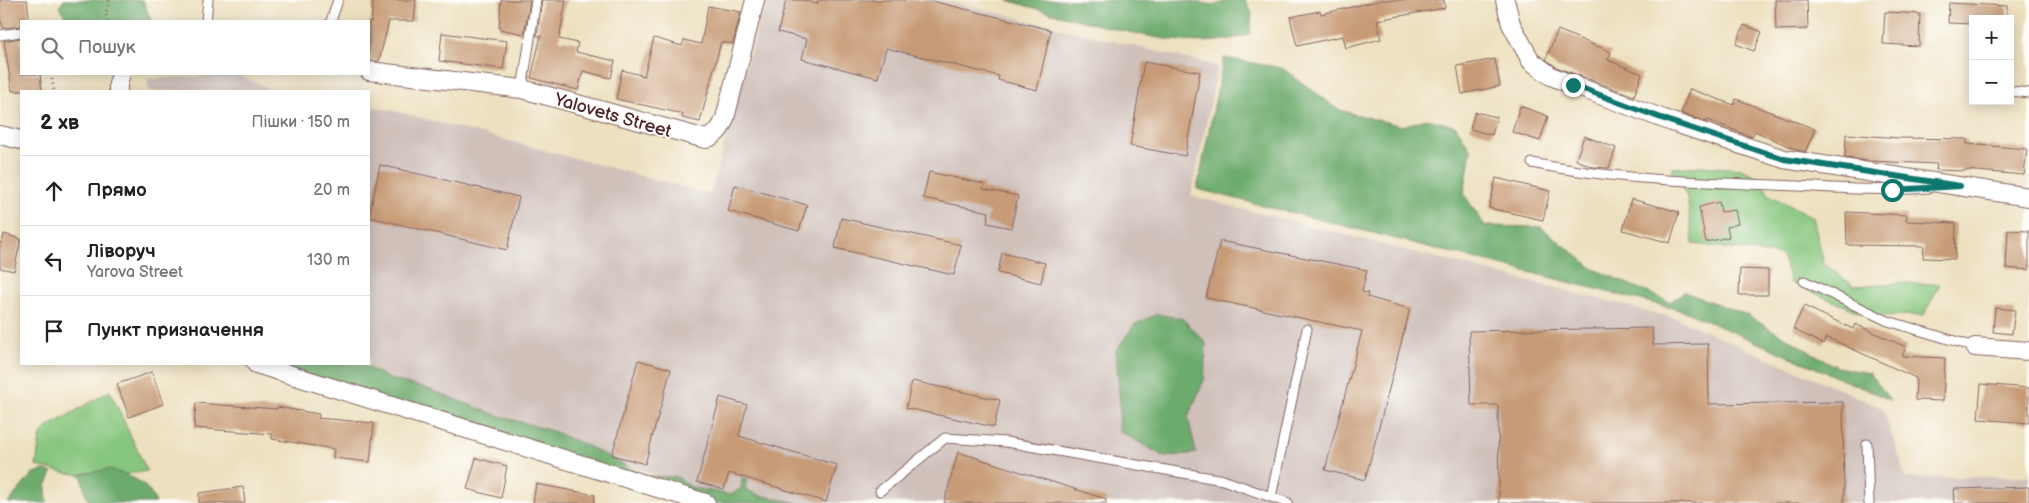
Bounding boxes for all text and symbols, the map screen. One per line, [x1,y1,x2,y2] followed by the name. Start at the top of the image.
[1969,15,2014,105] map controls
[1969,15,2014,60] button: +
[20,20,370,75] search box
[38,34,66,62] icon: search
[78,36,136,59] text: Пошук
[1969,60,2014,105] button: −
[1562,74,1585,97] route end
[551,89,674,142] street label: Yalovets Street
[40,110,79,135] text: 2 хв
[252,113,350,132] text: Пішки · 150 m
[40,177,68,205] icon: ahead
[87,179,147,202] text: Прямо
[1881,179,1904,202] route start
[314,181,350,200] text: 20 m
[87,240,156,263] text: Ліворуч
[40,247,68,275] icon: left
[307,251,350,270] text: 130 m
[87,263,183,282] text: Yarova Street
[40,317,68,345] icon: arrive
[87,319,264,342] text: Пункт призначення

